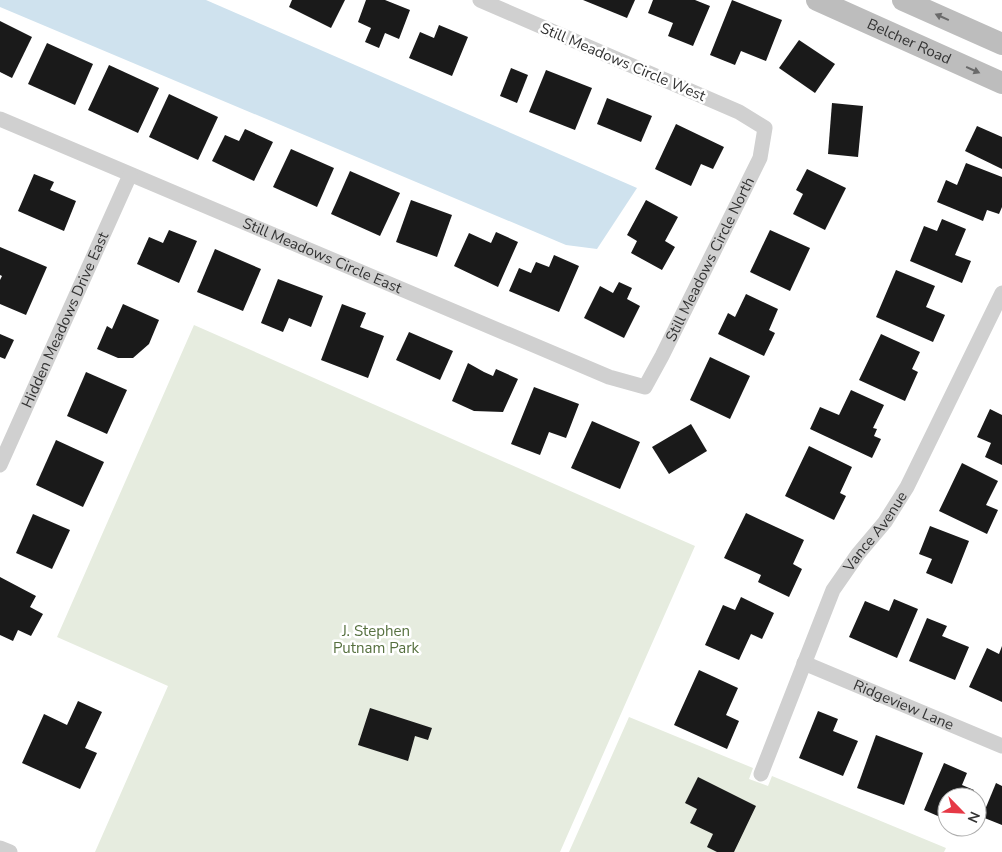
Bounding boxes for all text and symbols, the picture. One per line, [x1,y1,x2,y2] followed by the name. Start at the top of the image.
[935,13,949,21] one-way arrow
[864,14,954,69] street label: Belcher Road
[537,18,709,106] street label: Still Meadows Circle West
[966,67,980,75] one-way arrow
[661,174,759,345] street label: Still Meadows Circle North
[240,213,406,298] street label: Still Meadows Circle East
[17,228,113,411] street label: Hidden Meadows Drive East
[838,487,912,576] street label: Vance Avenue
[333,621,420,658] park label: J. Stephen Putnam Park
[850,675,957,735] street label: Ridgeview Lane
[937,787,987,837] north arrow
[963,808,984,826] text: N

